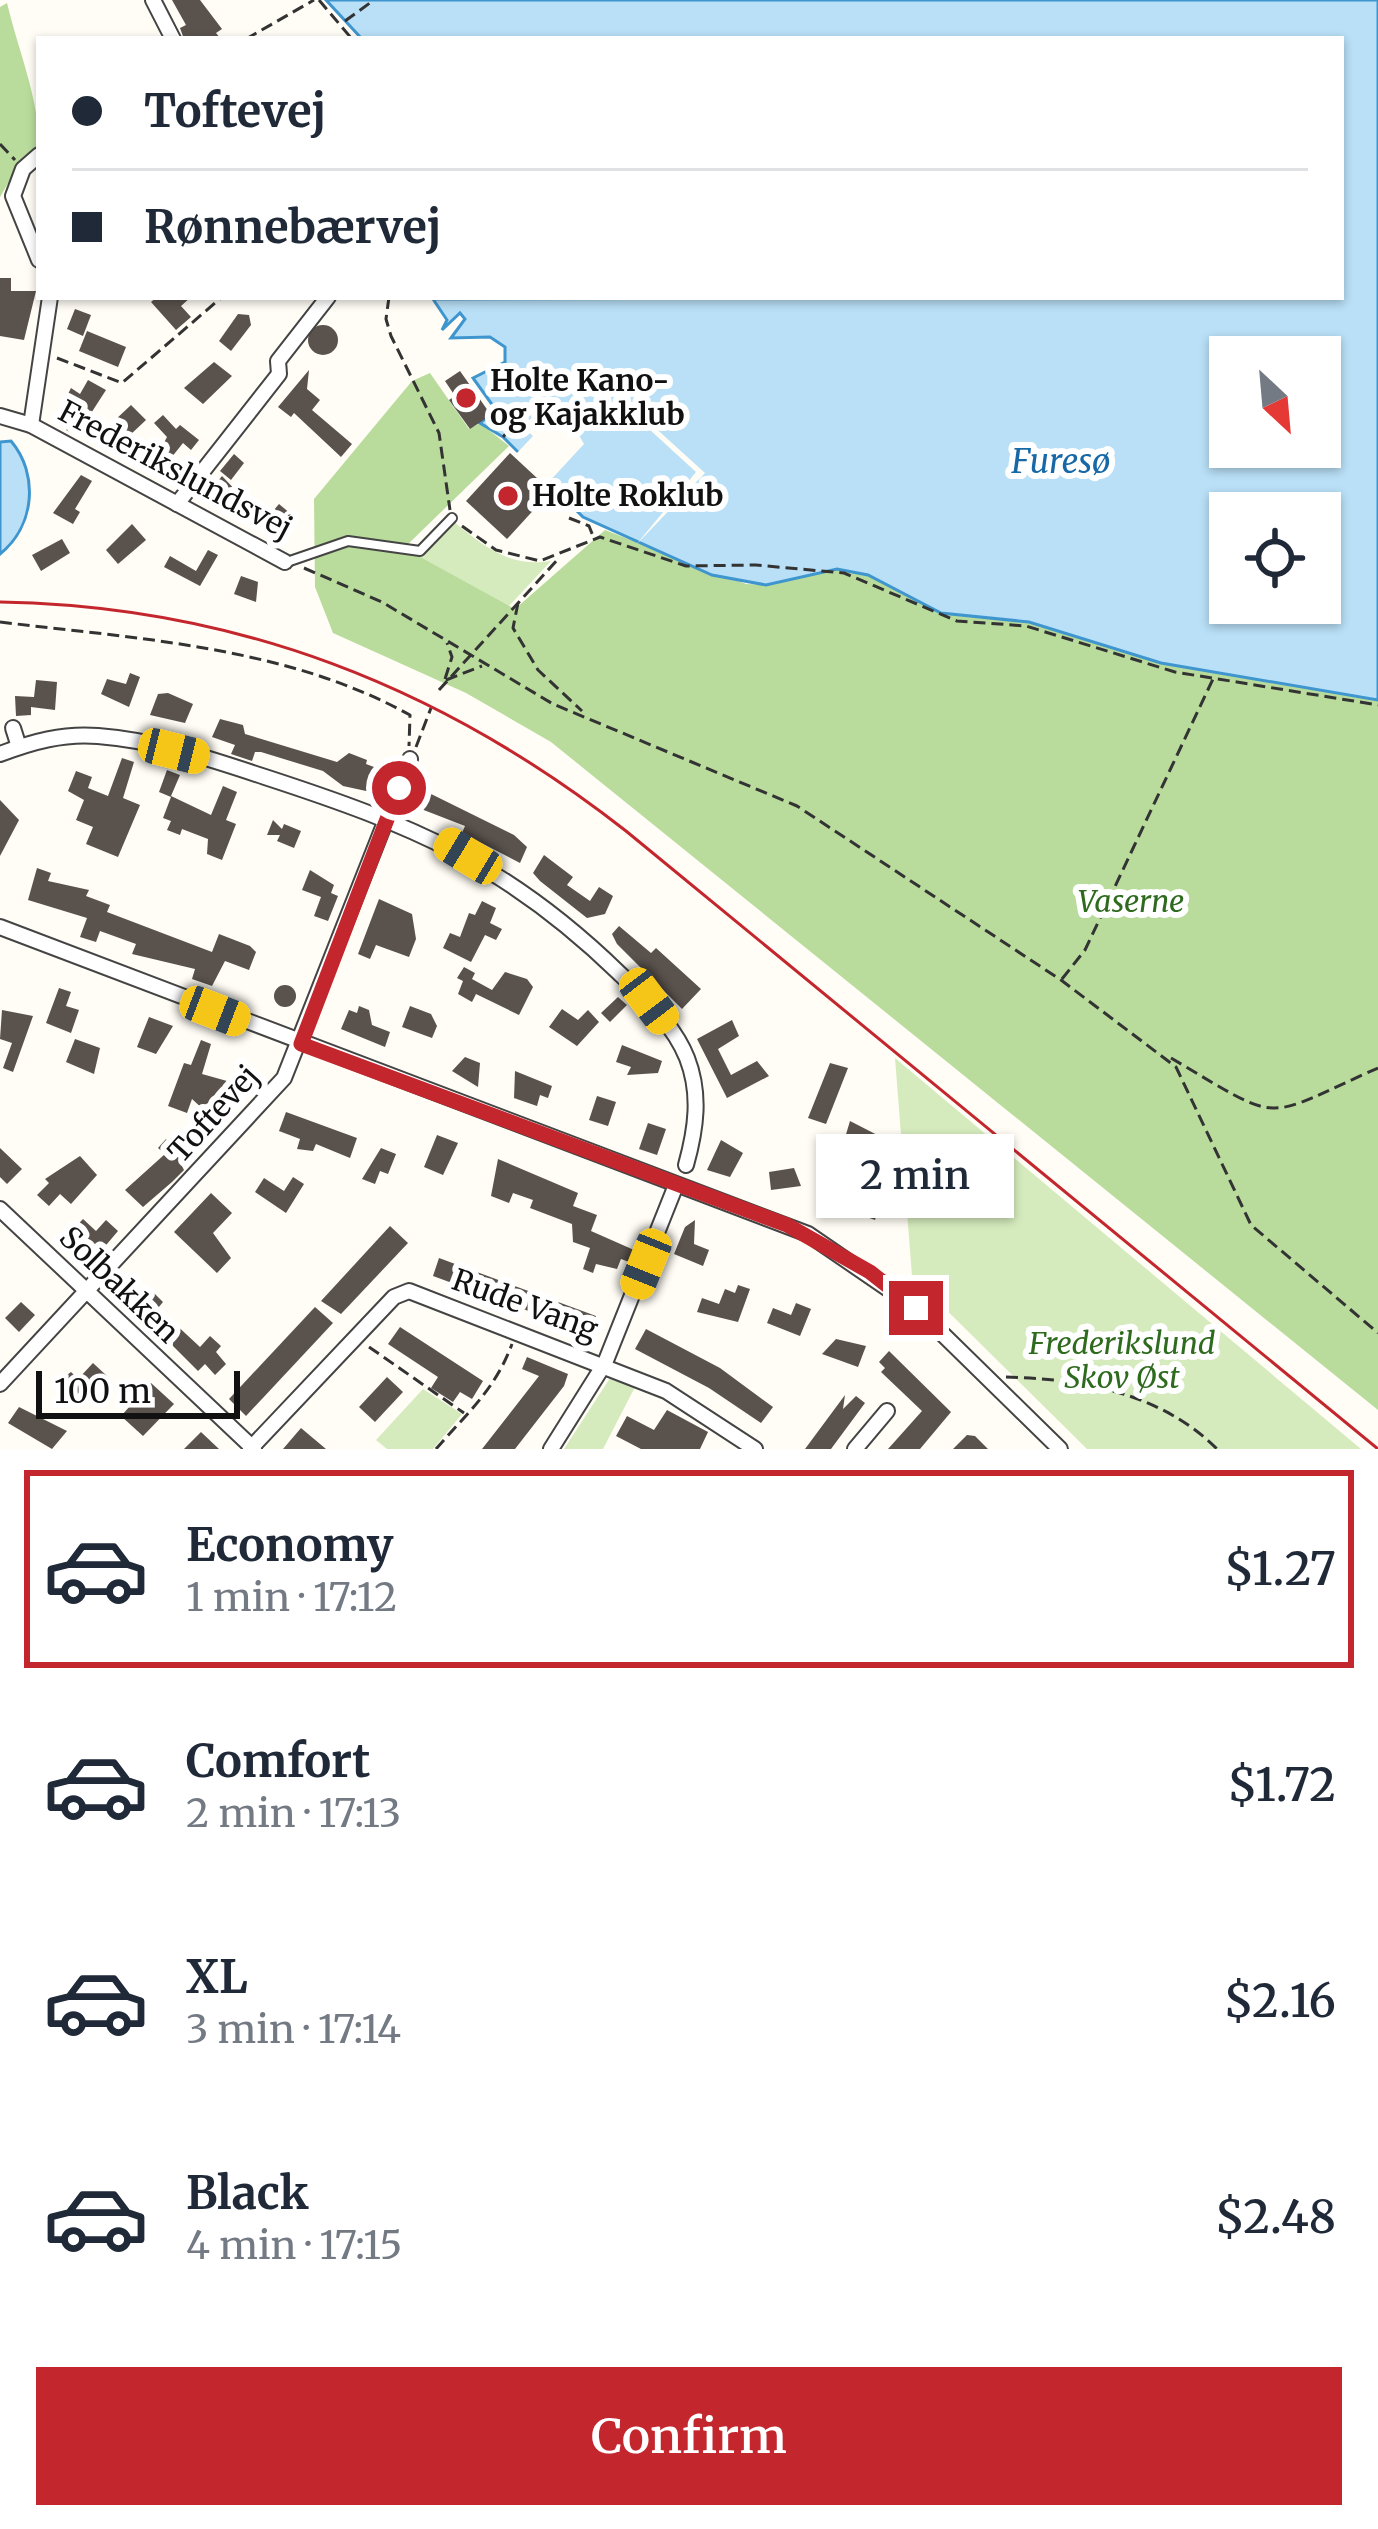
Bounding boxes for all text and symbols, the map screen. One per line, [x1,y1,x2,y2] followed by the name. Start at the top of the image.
[144,83,326,139] text: Toftevej
[144,199,442,255] text: Rønnebærvej
[1209,336,1341,468] north arrow
[1209,336,1341,624] map controls
[490,361,685,433] place label: Holte Kano- og Kajakklub
[453,385,479,411] marker: Holte Kano- og Kajakklub
[52,392,299,547] street label: Frederikslundsvej
[1010,441,1111,482] water label: Furesø
[532,476,724,514] place label: Holte Roklub
[495,483,521,509] marker: Holte Roklub
[1209,492,1341,624] button: locate
[135,725,213,777] car
[372,761,426,815] route start
[428,822,508,890] car
[1078,882,1184,920] park label: Vaserne
[613,961,685,1041] car
[175,981,255,1041] car
[160,1057,267,1170] street label: Toftevej
[817,1134,1015,1218] callout: 2 min
[860,1151,970,1200] text: 2 min
[52,1218,187,1351] street label: Solbakken
[616,1224,676,1304] car
[447,1260,603,1348] street label: Rude Vang
[889,1281,943,1335] route end
[1028,1324,1216,1396] park label: Frederikslund Skov Øst
[36,1365,240,1418] scale bar
[54,1371,151,1412] text: 100 m
[42,1515,150,1623] icon: car
[186,1517,394,1573] text: Economy
[1224,1541,1336,1597] text: $1.27
[186,1573,397,1622] text: 1 min · 17:12
[42,1731,150,1839] icon: car
[186,1733,370,1789] text: Comfort
[1227,1757,1336,1813] text: $1.72
[186,1789,401,1838] text: 2 min · 17:13
[42,1947,150,2055] icon: car
[186,1949,248,2005] text: XL
[1224,1973,1336,2029] text: $2.16
[186,2005,401,2054] text: 3 min · 17:14
[42,2163,150,2271] icon: car
[186,2165,309,2221] text: Black
[1215,2189,1336,2245] text: $2.48
[186,2221,402,2270] text: 4 min · 17:15
[36,2367,1342,2505] button: Confirm

